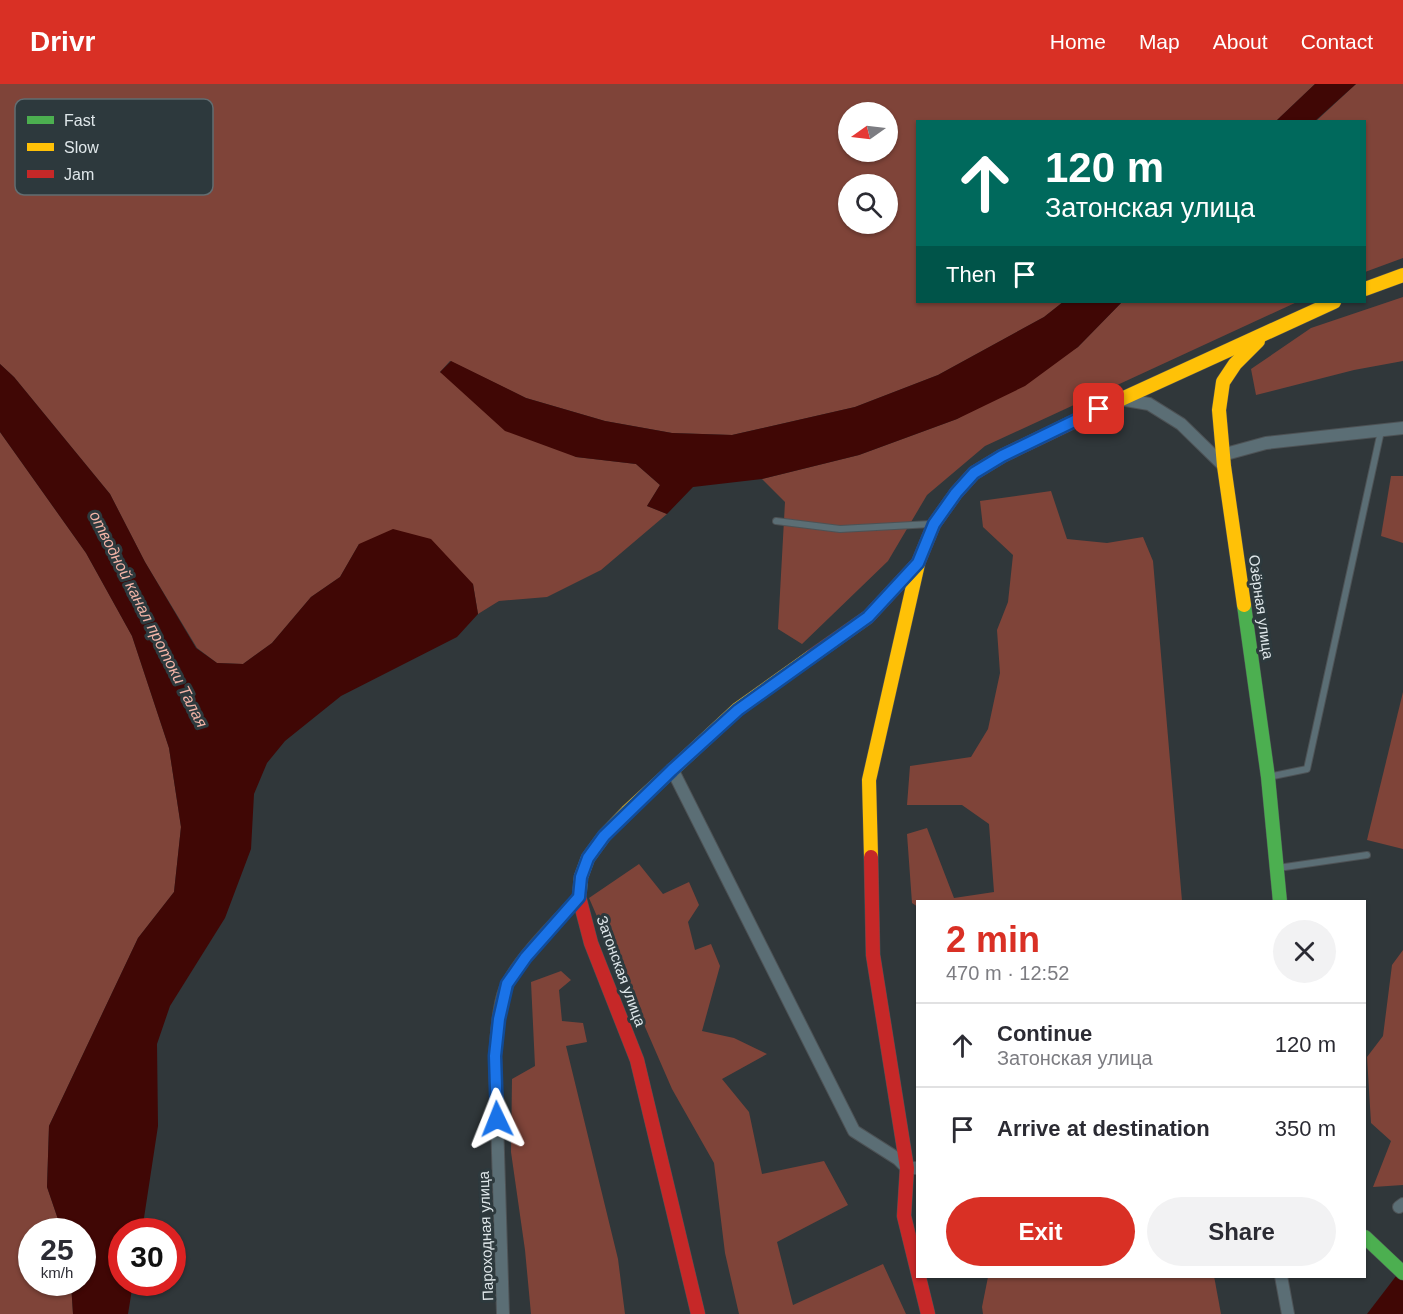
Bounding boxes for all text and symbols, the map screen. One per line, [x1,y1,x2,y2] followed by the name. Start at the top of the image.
[30,26,95,57] text: Drivr
[1050,30,1106,53] text: Home
[1139,30,1180,53] text: Map
[1213,30,1268,53] text: About
[1301,30,1373,53] text: Contact
[15,99,213,195] legend
[838,102,898,162] north arrow
[838,102,898,234] map controls
[64,112,96,129] text: Fast
[64,139,99,156] text: Slow
[946,144,1024,222] icon: ahead
[1045,144,1164,191] text: 120 m
[64,166,94,183] text: Jam
[838,174,898,234] button: search
[1045,193,1255,223] text: Затонская улица
[1008,258,1041,291] icon: arrive
[946,262,996,287] text: Then
[1073,383,1124,434] pin
[1082,392,1115,425] icon: arrive
[86,508,211,731] water label: отводной канал протоки Талая
[1246,554,1277,661] street label: Озёрная улица
[594,913,650,1029] street label: Затонская улица
[946,919,1040,960] text: 2 min
[1273,920,1336,983] button: close
[946,962,1069,984] text: 470 m · 12:52
[997,1021,1092,1046] text: Continue
[946,1029,979,1062] icon: ahead
[1275,1032,1336,1057] text: 120 m
[997,1047,1153,1069] text: Затонская улица
[465,1087,529,1151] position arrow
[946,1113,979,1146] icon: arrive
[997,1116,1210,1141] text: Arrive at destination
[1275,1116,1336,1141] text: 350 m
[475,1170,496,1301] street label: Пароходная улица
[946,1197,1135,1266] button: Exit
[1147,1197,1336,1266] button: Share
[108,1218,186,1296] speed limit sign: 30
[40,1233,74,1266] text: 25
[41,1264,73,1281] text: km/h

